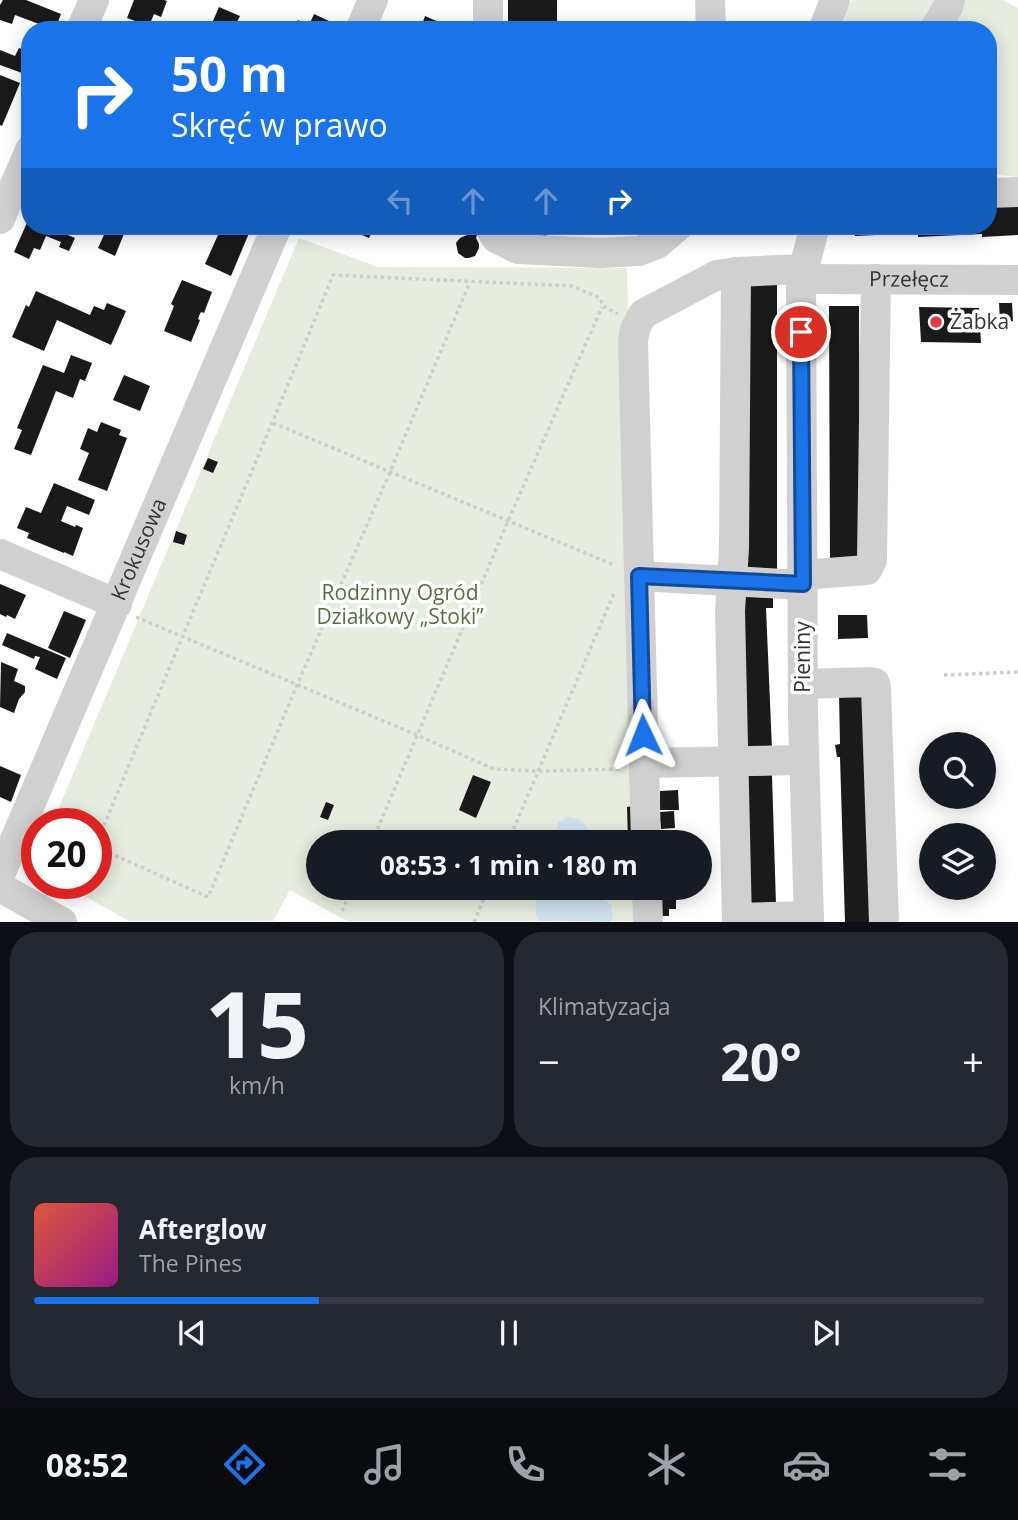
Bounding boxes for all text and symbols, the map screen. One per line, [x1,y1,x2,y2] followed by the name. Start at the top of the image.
[171,40,288,106] text: 50 m
[56,49,147,140] icon: right
[171,103,388,146] text: Skręć w prawo
[381,182,419,220] icon: left
[454,182,492,220] icon: ahead
[527,182,565,220] icon: ahead
[600,182,638,220] icon: right
[869,264,949,293] street label: Przełęcz
[771,302,831,362] pin
[950,307,1009,335] place label: Żabka
[782,313,820,351] icon: arrive
[928,314,944,330] marker: Żabka
[104,494,172,604] street label: Krokusowa
[316,578,484,630] park label: Rodzinny Ogród Działkowy „Stoki”
[788,621,816,693] street label: Pieniny
[606,698,680,772] position arrow
[919,732,996,900] map controls
[919,732,996,809] button: search
[21,808,112,899] speed limit sign: 20
[919,823,996,900] button: layers
[380,847,638,883] text: 08:53 · 1 min · 180 m
[205,961,309,1085] text: 15
[538,990,671,1022] text: Klimatyzacja
[720,1025,802,1096] text: 20°
[538,1035,560,1087] text: −
[962,1035,984,1087] text: +
[229,1069,285,1101] text: km/h
[139,1211,266,1247] text: Afterglow
[139,1247,242,1279] text: The Pines
[173,1314,211,1352] icon: previous
[490,1314,528,1352] icon: pause
[807,1314,845,1352] icon: next
[220,1440,269,1489] icon: directions
[360,1440,409,1489] icon: music
[501,1440,550,1489] icon: phone
[642,1440,691,1489] icon: climate
[782,1440,831,1489] icon: car
[923,1440,972,1489] icon: filters
[46,1443,128,1486] text: 08:52

